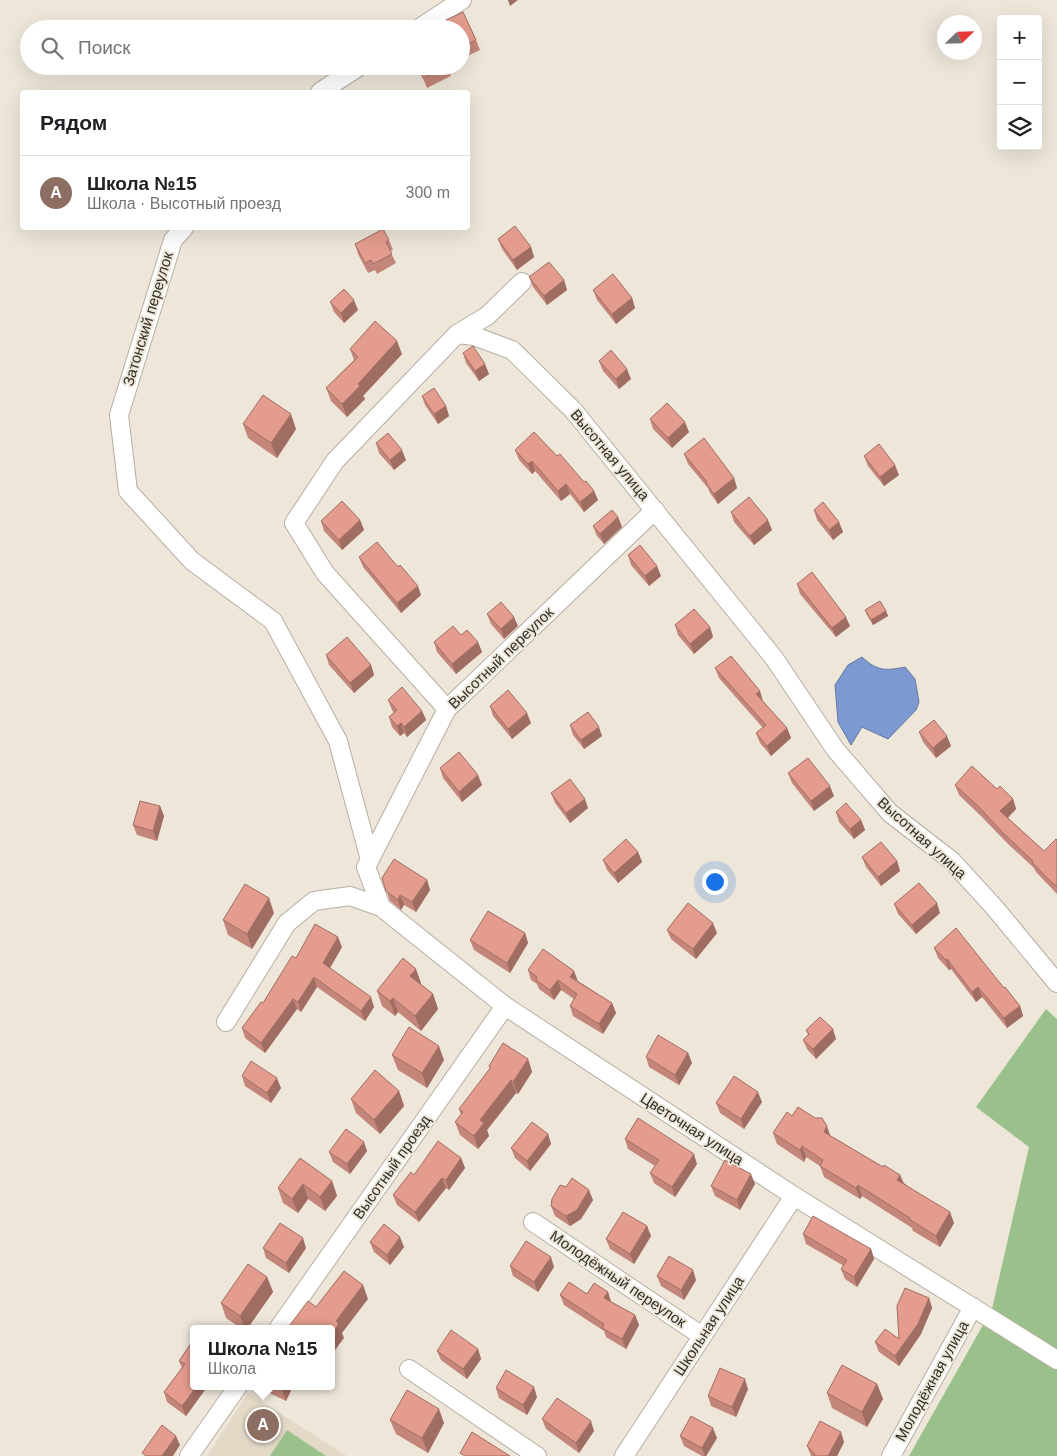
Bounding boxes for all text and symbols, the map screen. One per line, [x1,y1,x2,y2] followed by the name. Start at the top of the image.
[937,15,982,60] north arrow
[997,15,1042,150] map controls
[997,15,1042,60] button: +
[20,20,470,75] search box
[38,34,66,62] icon: search
[78,37,131,58] text: Поиск
[997,60,1042,105] button: −
[997,105,1042,150] button: layers
[40,111,107,134] text: Рядом
[87,173,197,194] text: Школа №15
[50,184,62,201] text: A
[406,184,450,201] text: 300 m
[87,195,281,212] text: Школа · Высотный проезд
[119,249,176,388] street label: Затонский переулок
[567,406,654,504] street label: Высотная улица
[445,603,557,712] street label: Высотный переулок
[874,793,971,882] street label: Высотная улица
[702,869,728,895] your location
[638,1089,748,1169] street label: Цветочная улица
[349,1111,434,1222] street label: Высотный проезд
[547,1227,690,1331] street label: Молодёжный переулок
[670,1272,747,1379] street label: Школьная улица
[891,1317,972,1444] street label: Молодёжная улица
[190,1325,335,1390] popup
[208,1338,317,1359] text: Школа №15
[208,1360,256,1377] text: Школа
[247,1406,279,1444] pin: A

